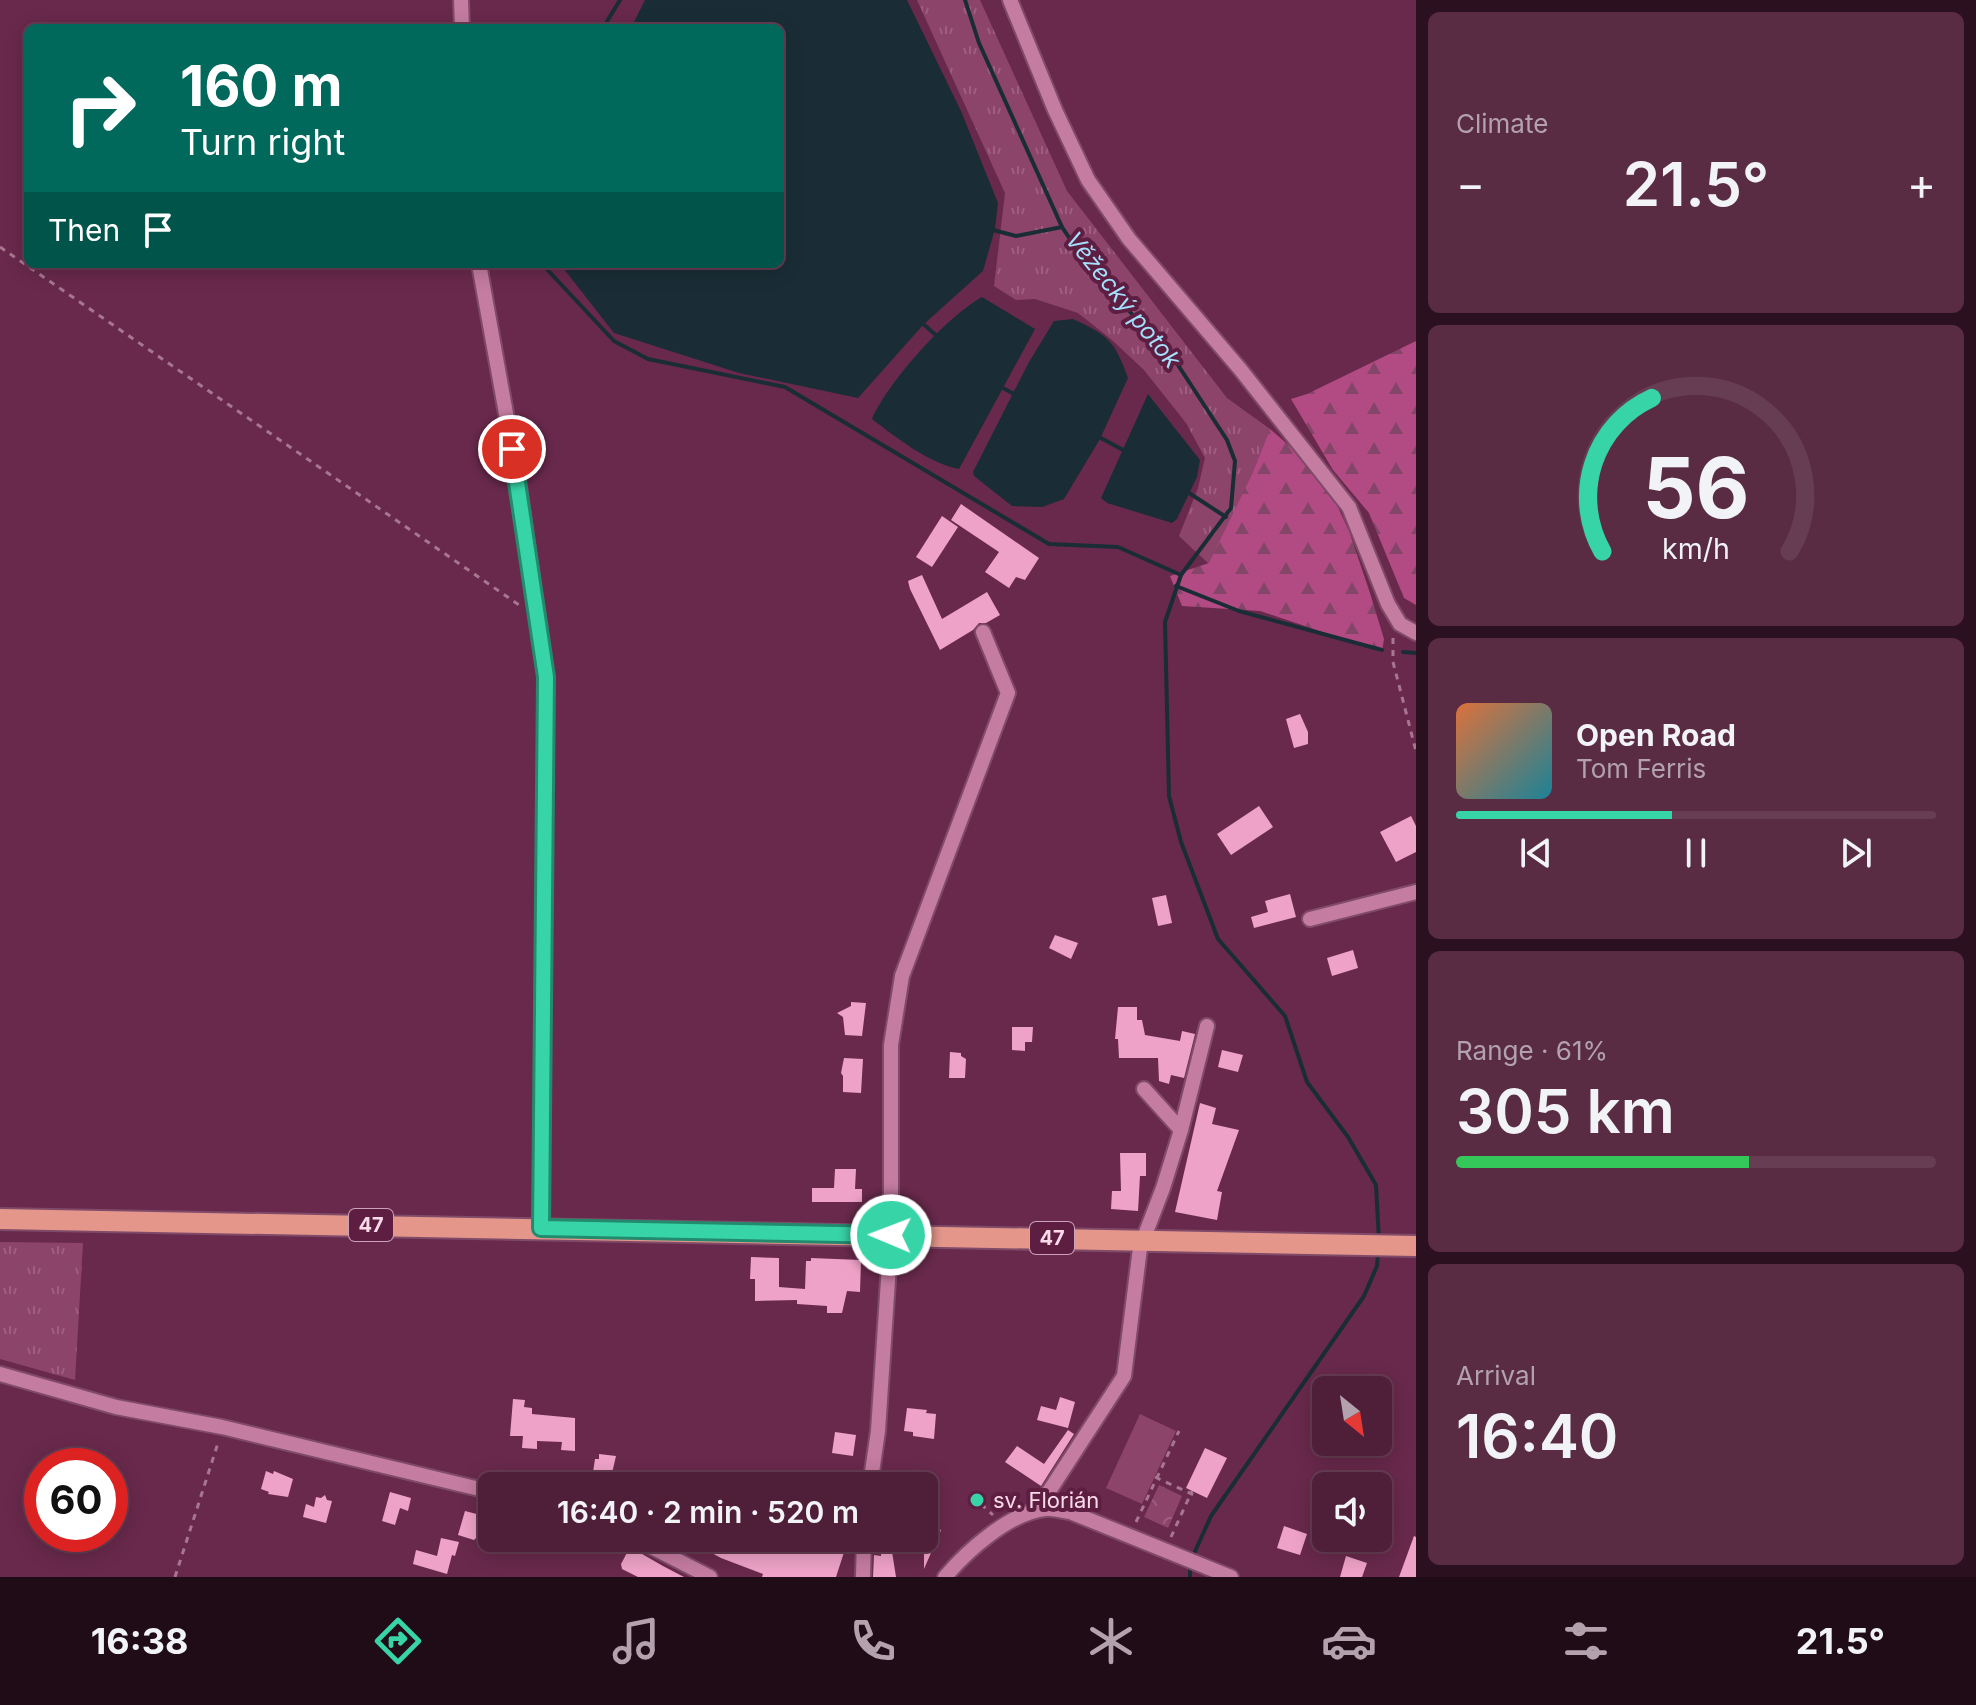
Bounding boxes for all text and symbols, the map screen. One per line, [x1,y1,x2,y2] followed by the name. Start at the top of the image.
[180,52,343,120] text: 160 m
[48,56,152,160] icon: right
[1456,108,1548,139] text: Climate
[180,120,345,164] text: Turn right
[1623,148,1769,220] text: 21.5°
[1456,157,1485,211] text: −
[1907,157,1936,211] text: +
[136,208,180,252] icon: arrive
[48,212,120,248] text: Then
[1060,226,1188,374] water label: Věžecký potok
[478,415,546,483] pin
[490,427,534,471] icon: arrive
[1642,436,1750,537] text: 56
[1662,531,1730,566] text: km/h
[1576,717,1736,753] text: Open Road
[1576,753,1706,784] text: Tom Ferris
[1514,831,1558,875] icon: previous
[1674,831,1718,875] icon: pause
[1834,831,1878,875] icon: next
[1456,1035,1608,1066] text: Range · 61%
[1456,1075,1675,1147] text: 305 km
[849,1193,933,1277] position arrow
[349,1209,393,1241] road number: 47
[1030,1222,1074,1254] road number: 47
[1456,1360,1536,1391] text: Arrival
[1312,1376,1392,1456] north arrow
[1312,1376,1392,1552] map controls
[1456,1400,1618,1472] text: 16:40
[24,1448,128,1552] speed limit sign: 60
[1312,1472,1392,1552] button: sound
[993,1487,1099,1513] place label: sv. Florián
[968,1491,986,1509] marker: sv. Florián
[557,1494,859,1530] text: 16:40 · 2 min · 520 m
[370,1613,426,1669] icon: directions
[608,1613,664,1669] icon: music
[845,1613,901,1669] icon: phone
[1083,1613,1139,1669] icon: climate
[1321,1613,1377,1669] icon: car
[1558,1613,1614,1669] icon: filters
[91,1619,188,1663] text: 16:38
[1796,1619,1885,1663] text: 21.5°

